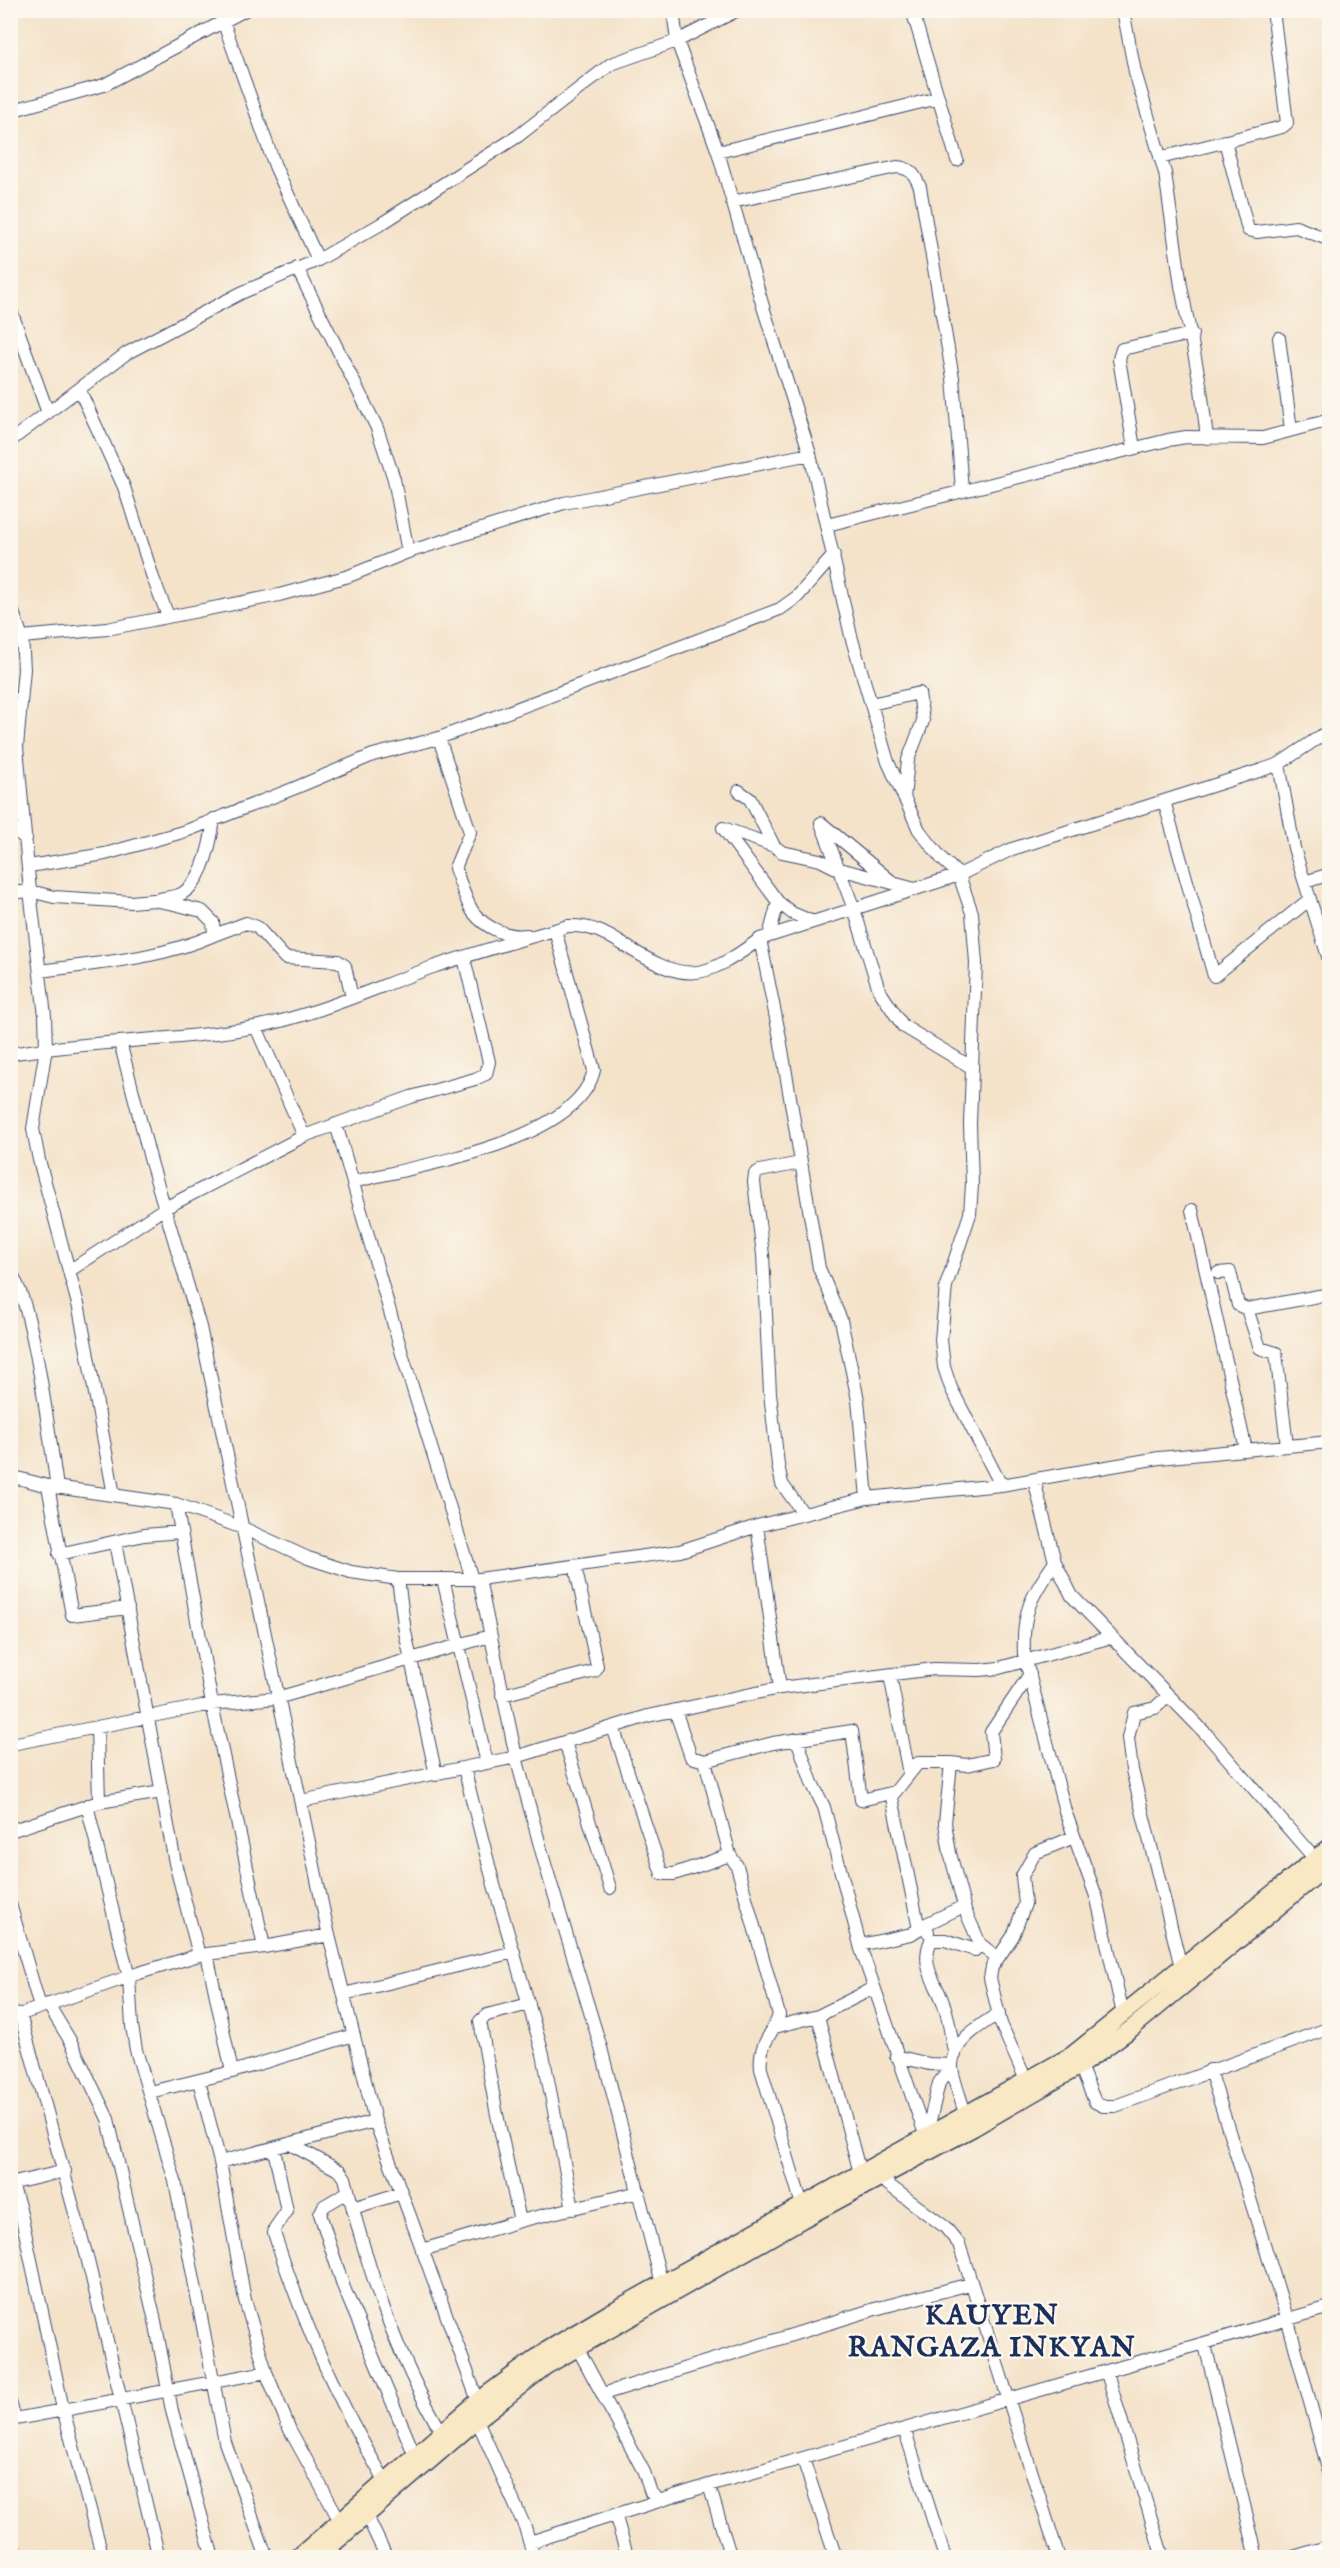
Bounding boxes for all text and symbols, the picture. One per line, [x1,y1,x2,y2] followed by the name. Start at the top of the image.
[848,2299,1136,2366] district label: KAUYEN RANGAZA INKYAN

